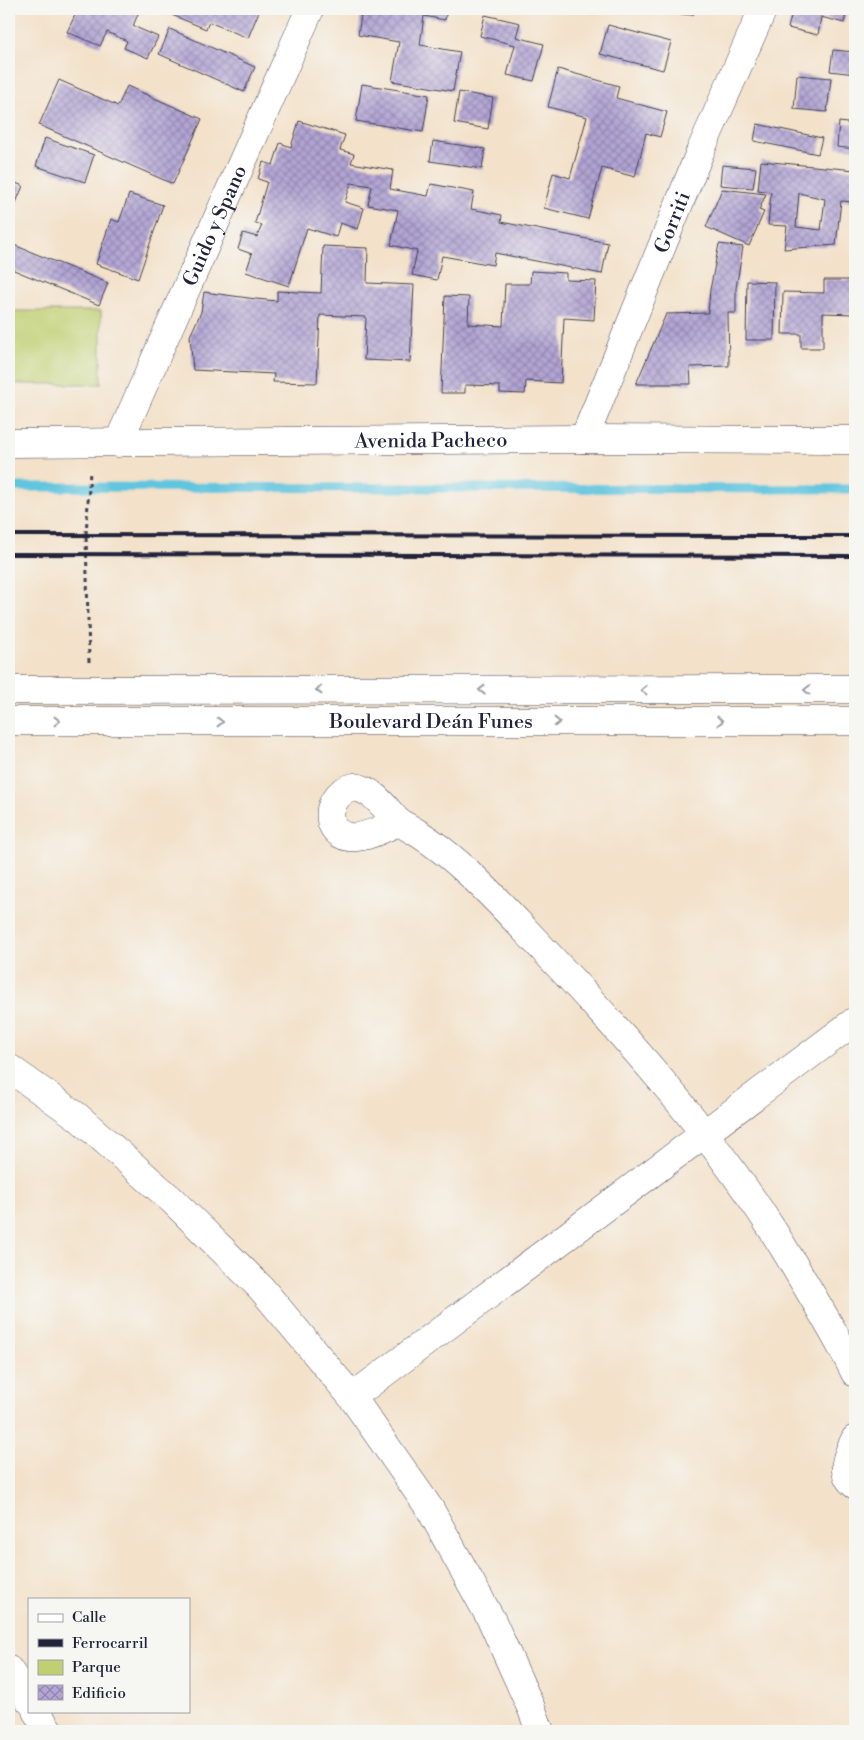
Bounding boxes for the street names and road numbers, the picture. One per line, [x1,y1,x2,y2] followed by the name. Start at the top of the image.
[178,162,253,290] street label: Guido y Spano
[649,188,697,257] street label: Gorriti
[354,429,507,455] street label: Avenida Pacheco
[328,710,533,735] street label: Boulevard Deán Funes

